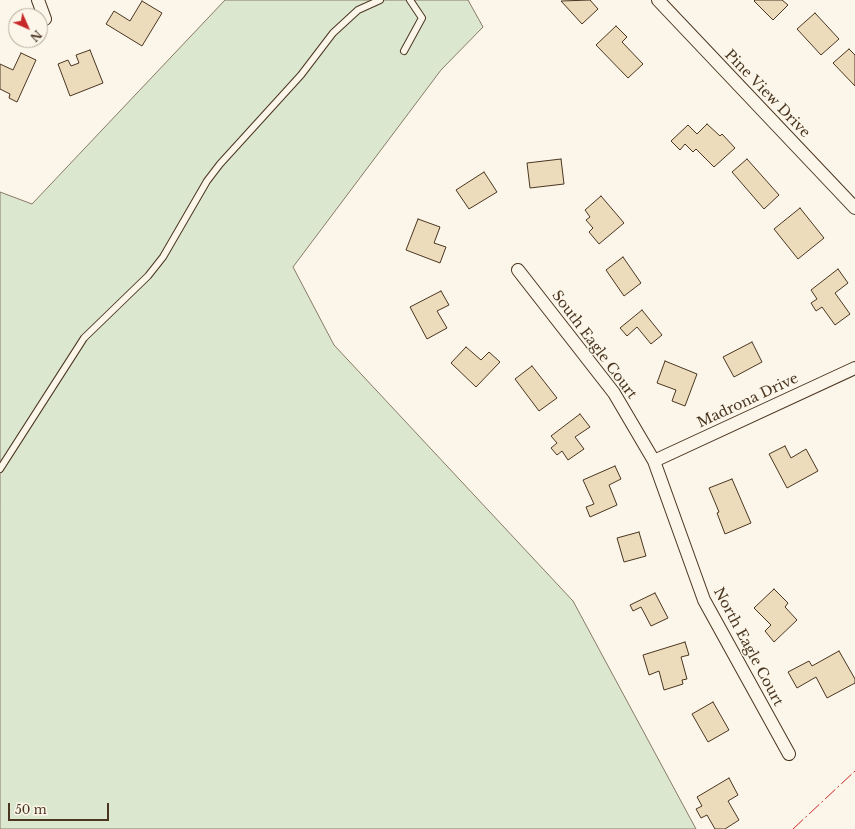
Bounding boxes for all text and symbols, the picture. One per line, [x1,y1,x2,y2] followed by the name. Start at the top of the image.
[8,8,48,48] north arrow
[27,27,44,44] text: N
[721,47,813,141] street label: Pine View Drive
[548,288,640,402] street label: South Eagle Court
[695,370,801,432] street label: Madrona Drive
[710,585,786,709] street label: North Eagle Court
[10,795,111,821] scale bar
[15,802,47,817] text: 50 m

